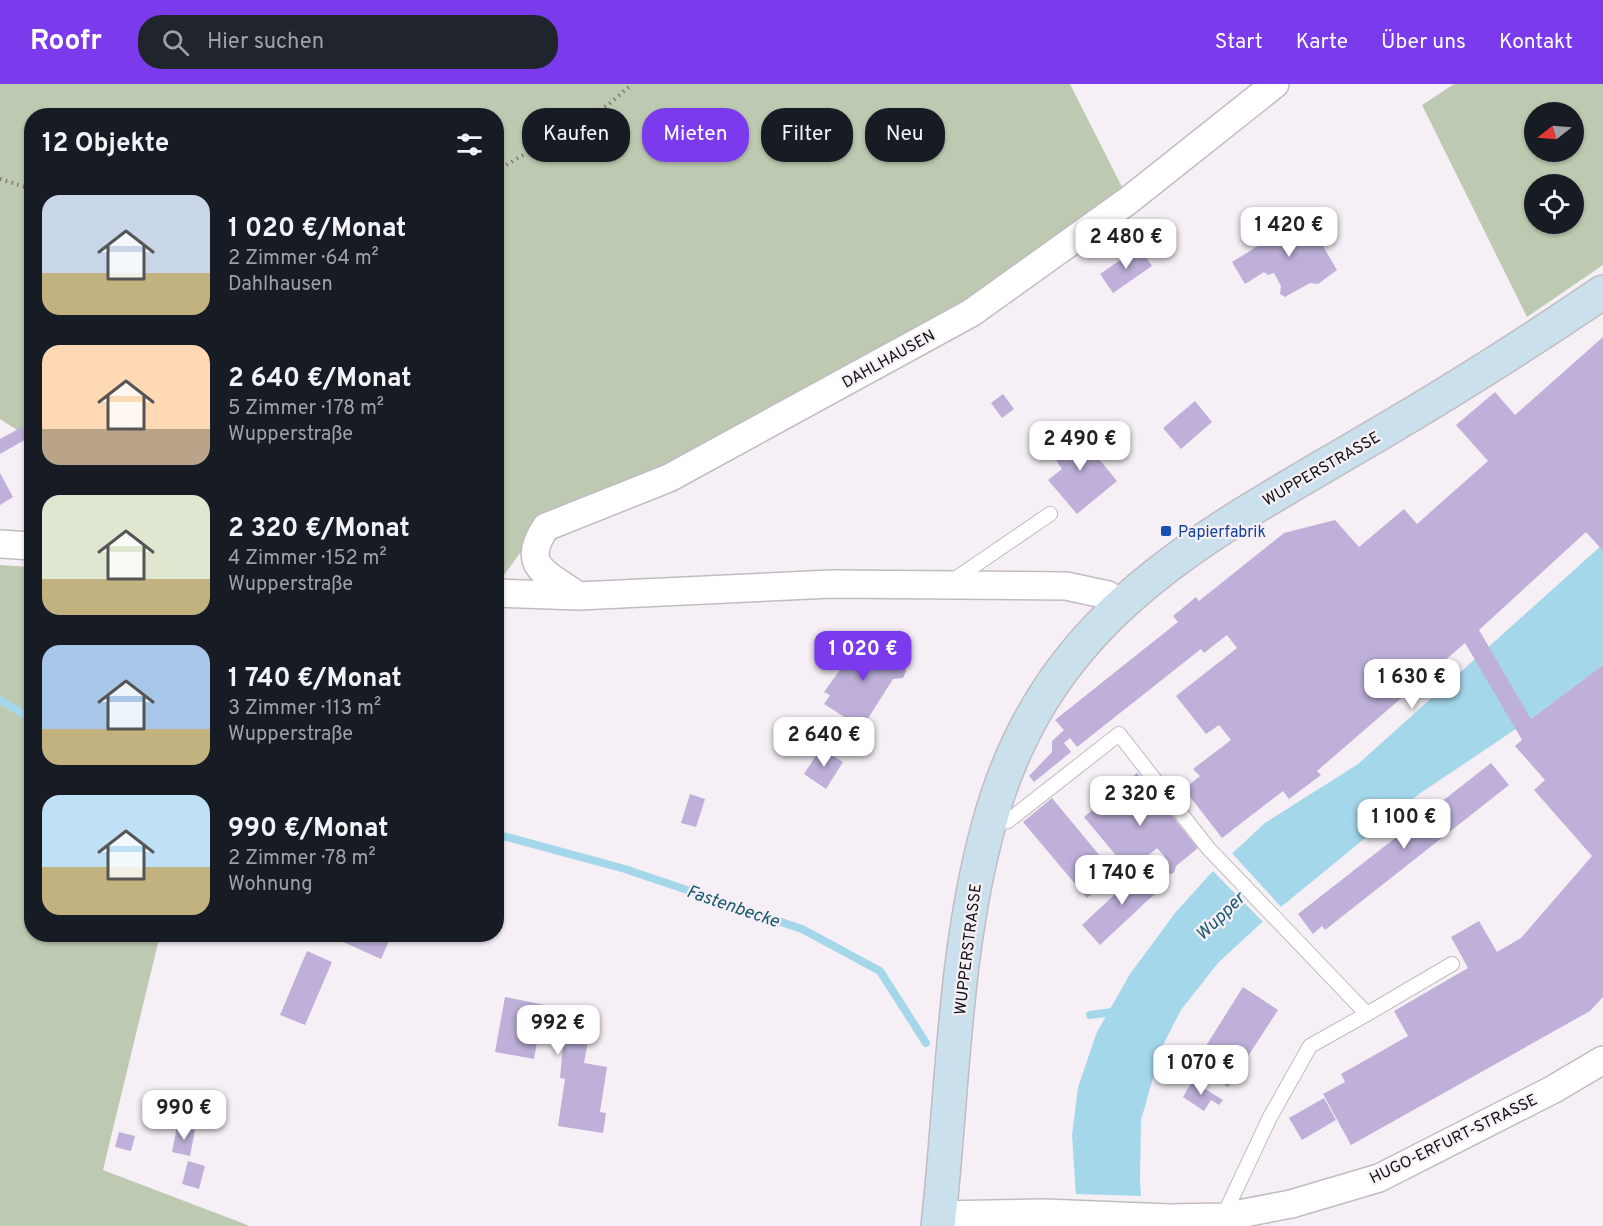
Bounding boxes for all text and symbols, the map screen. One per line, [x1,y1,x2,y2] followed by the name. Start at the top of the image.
[138,15,558,69] search box
[30,24,102,60] text: Roofr
[159,26,192,59] icon: search
[207,29,324,56] text: Hier suchen
[1215,29,1263,56] text: Start
[1296,29,1348,56] text: Karte
[1381,29,1466,56] text: Über uns
[1499,29,1573,56] text: Kontakt
[1524,102,1584,162] north arrow
[1524,102,1584,234] map controls
[522,108,630,162] chip: Kaufen
[642,108,749,162] chip: Mieten
[761,108,853,162] chip: Filter
[865,108,945,162] chip: Neu
[42,128,169,161] text: 12 Objekte
[453,128,486,161] icon: filters
[1524,174,1584,234] button: locate
[1234,207,1344,258] pin: 1 420 €
[228,213,406,246] text: 1 020 €/Monat
[1255,213,1323,239] text: 1 420 €
[90,219,162,291] icon: home
[1071,219,1181,270] pin: 2 480 €
[1089,225,1163,251] text: 2 480 €
[228,246,379,272] text: 2 Zimmer · 64 m²
[228,272,333,298] text: Dahlhausen
[839,326,939,394] street label: DAHLHAUSEN
[228,363,411,396] text: 2 640 €/Monat
[90,369,162,441] icon: home
[228,396,384,422] text: 5 Zimmer · 178 m²
[1025,421,1135,472] pin: 2 490 €
[228,422,353,448] text: Wupperstraße
[1043,427,1117,453] text: 2 490 €
[1260,428,1384,512] street label: WUPPERSTRASSE
[228,513,410,546] text: 2 320 €/Monat
[90,519,162,591] icon: home
[1178,523,1266,543] place label: Papierfabrik
[1159,524,1173,538] marker: Papierfabrik
[228,546,387,572] text: 4 Zimmer · 152 m²
[228,572,353,598] text: Wupperstraße
[808,631,918,682] pin: 1 020 €
[828,637,898,663] text: 1 020 €
[1357,659,1467,710] pin: 1 630 €
[228,663,402,696] text: 1 740 €/Monat
[1378,665,1446,691] text: 1 630 €
[90,669,162,741] icon: home
[228,696,381,722] text: 3 Zimmer · 113 m²
[769,717,879,768] pin: 2 640 €
[228,722,353,748] text: Wupperstraße
[787,723,861,749] text: 2 640 €
[1085,776,1195,827] pin: 2 320 €
[1104,782,1176,808] text: 2 320 €
[1349,799,1459,850] pin: 1 100 €
[1371,805,1437,831] text: 1 100 €
[228,813,388,846] text: 990 €/Monat
[90,819,162,891] icon: home
[228,846,376,872] text: 2 Zimmer · 78 m²
[1067,855,1177,906] pin: 1 740 €
[1089,861,1155,887] text: 1 740 €
[228,872,313,898] text: Wohnung
[683,881,783,934] water label: Fastenbecke
[951,882,987,1016] street label: WUPPERSTRASSE
[1191,886,1252,946] water label: Wupper
[516,1005,600,1056] pin: 992 €
[531,1011,585,1037] text: 992 €
[1146,1045,1256,1096] pin: 1 070 €
[1167,1051,1235,1077] text: 1 070 €
[142,1090,226,1141] pin: 990 €
[1367,1090,1541,1189] street label: HUGO-ERFURT-STRASSE
[156,1096,212,1122] text: 990 €

